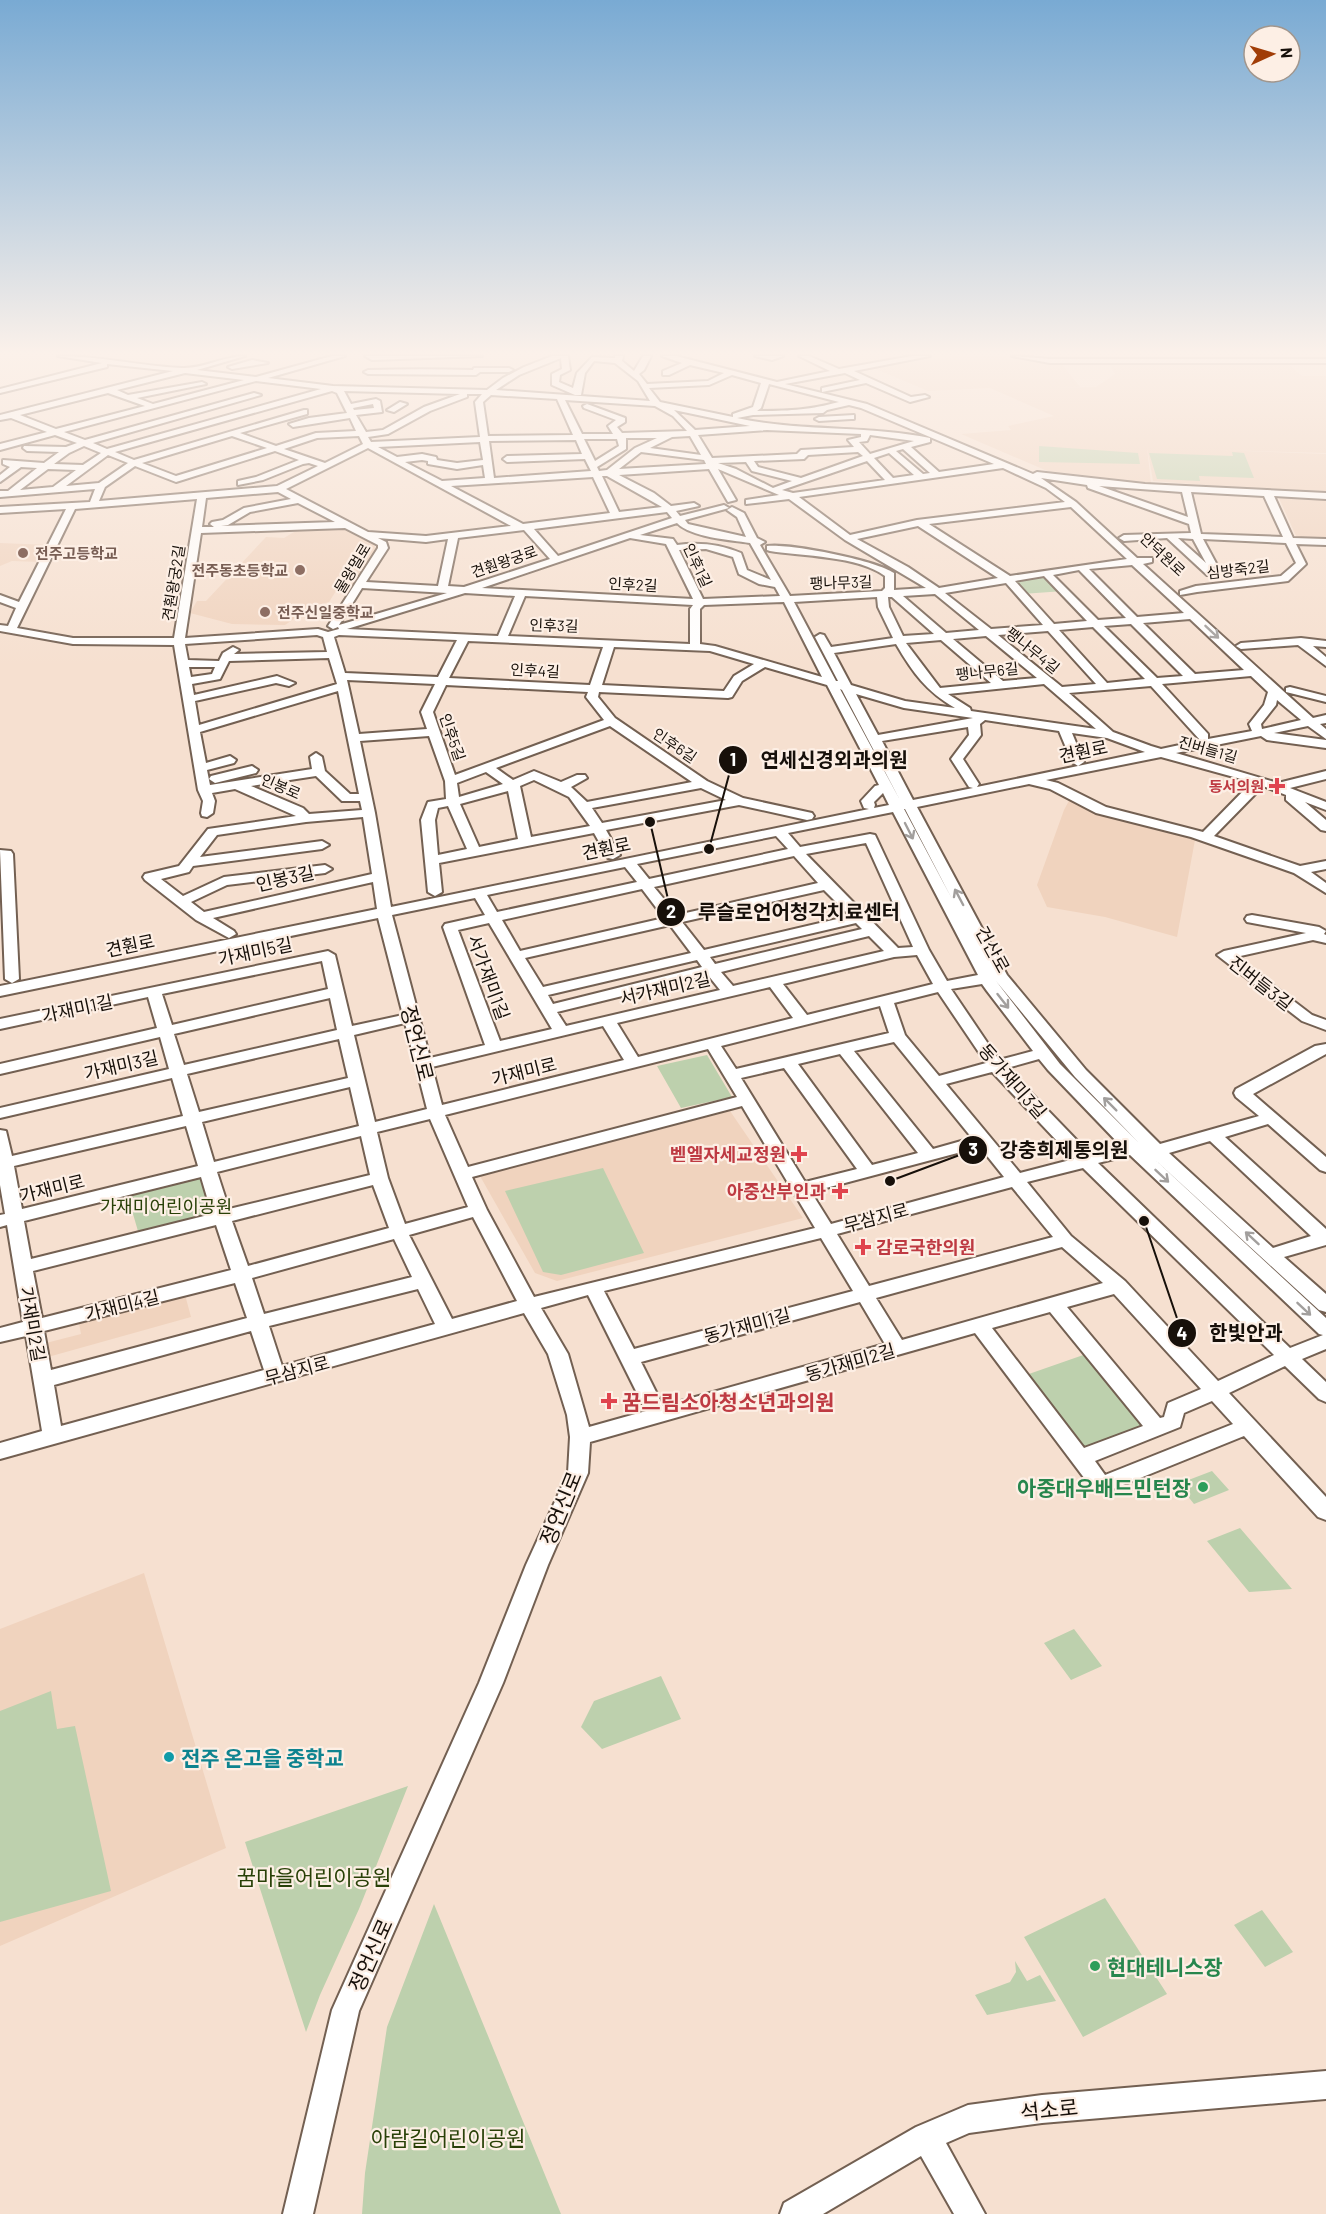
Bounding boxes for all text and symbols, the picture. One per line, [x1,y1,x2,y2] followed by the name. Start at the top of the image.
[1242,24,1302,84] north arrow
[1278,47,1297,59] text: N
[1137,529,1189,579] street label: 안덕원로
[330,540,374,596] street label: 물왕멀로
[680,540,716,590] street label: 인후1길
[468,541,540,581] street label: 견훤왕궁로
[35,544,118,562] place label: 전주고등학교
[158,544,188,622] street label: 견훤왕궁2길
[16,546,30,560] marker: 전주고등학교
[1206,556,1270,582] street label: 심방죽2길
[191,561,288,579] place label: 전주동초등학교
[293,563,307,577] marker: 전주동초등학교
[809,572,873,592] street label: 팽나무3길
[608,574,658,594] street label: 인후2길
[277,603,374,621] place label: 전주신일중학교
[258,605,272,619] marker: 전주신일중학교
[529,615,579,635] street label: 인후3길
[1003,623,1063,677] street label: 팽나무4길
[1204,625,1219,639] one-way arrow
[955,659,1019,683] street label: 팽나무6길
[510,660,560,680] street label: 인후4길
[436,711,470,763] street label: 인후5길
[650,724,700,766] street label: 인후6길
[1176,732,1240,766] street label: 진버들1길
[1056,735,1110,767] street label: 견훤로
[718,741,920,779] callout: 연세신경외과의원
[760,747,908,771] text: 연세신경외과의원
[730,748,736,770] text: 1
[258,770,304,802] street label: 인봉로
[1209,777,1264,795] place label: 동서의원
[1268,777,1286,795] marker: 동서의원
[904,821,915,839] one-way arrow
[579,832,633,864] street label: 견훤로
[254,861,316,895] street label: 인봉3길
[952,888,964,906] one-way arrow
[656,893,913,931] callout: 루슬로언어청각치료센터
[698,899,900,923] text: 루슬로언어청각치료센터
[666,900,676,922] text: 2
[971,922,1015,976] street label: 건산로
[103,929,157,961] street label: 견훤로
[463,931,515,1023] street label: 서가재미1길
[216,932,294,970] street label: 가재미5길
[1224,951,1298,1015] street label: 진버들3길
[617,967,713,1009] street label: 서가재미2길
[39,990,115,1026] street label: 가재미1길
[996,993,1009,1009] one-way arrow
[397,1002,439,1084] street label: 정언신로
[974,1039,1052,1123] street label: 동가재미3길
[82,1046,160,1084] street label: 가재미3길
[489,1052,559,1090] street label: 가재미로
[1103,1096,1118,1111] one-way arrow
[958,1131,1140,1169] callout: 강충희제통의원
[1000,1137,1128,1161] text: 강충희제통의원
[968,1138,978,1160] text: 3
[670,1143,786,1165] place label: 벧엘자세교정원
[790,1145,808,1163] marker: 벧엘자세교정원
[17,1169,87,1207] street label: 가재미로
[1154,1169,1169,1183] one-way arrow
[727,1180,826,1202] place label: 아중산부인과
[831,1182,849,1200] marker: 아중산부인과
[100,1195,232,1217] park label: 가재미어린이공원
[841,1198,911,1236] street label: 무삼지로
[1244,1231,1259,1245] one-way arrow
[876,1236,975,1258] place label: 감로국한의원
[854,1238,872,1256] marker: 감로국한의원
[16,1285,50,1363] street label: 가재미2길
[82,1285,162,1325] street label: 가재미4길
[1297,1302,1312,1316] one-way arrow
[701,1303,793,1347] street label: 동가재미1길
[1167,1314,1295,1352] callout: 한빛안과
[1209,1320,1283,1344] text: 한빛안과
[1177,1322,1188,1344] text: 4
[803,1339,897,1385] street label: 동가재미2길
[262,1351,332,1389] street label: 무삼지로
[622,1389,835,1414] place label: 꿈드림소아청소년과의원
[600,1392,618,1410] marker: 꿈드림소아청소년과의원
[534,1467,586,1549] street label: 정언신로
[1017,1475,1191,1500] place label: 아중대우배드민턴장
[1196,1480,1210,1494] marker: 아중대우배드민턴장
[181,1745,344,1770] place label: 전주 온고을 중학교
[162,1750,176,1764] marker: 전주 온고을 중학교
[237,1864,391,1889] park label: 꿈마을어린이공원
[343,1915,397,1995] street label: 정언신로
[1107,1954,1223,1979] place label: 현대테니스장
[1088,1959,1102,1973] marker: 현대테니스장
[1019,2094,1079,2124] street label: 석소로
[371,2125,525,2150] park label: 아람길어린이공원

